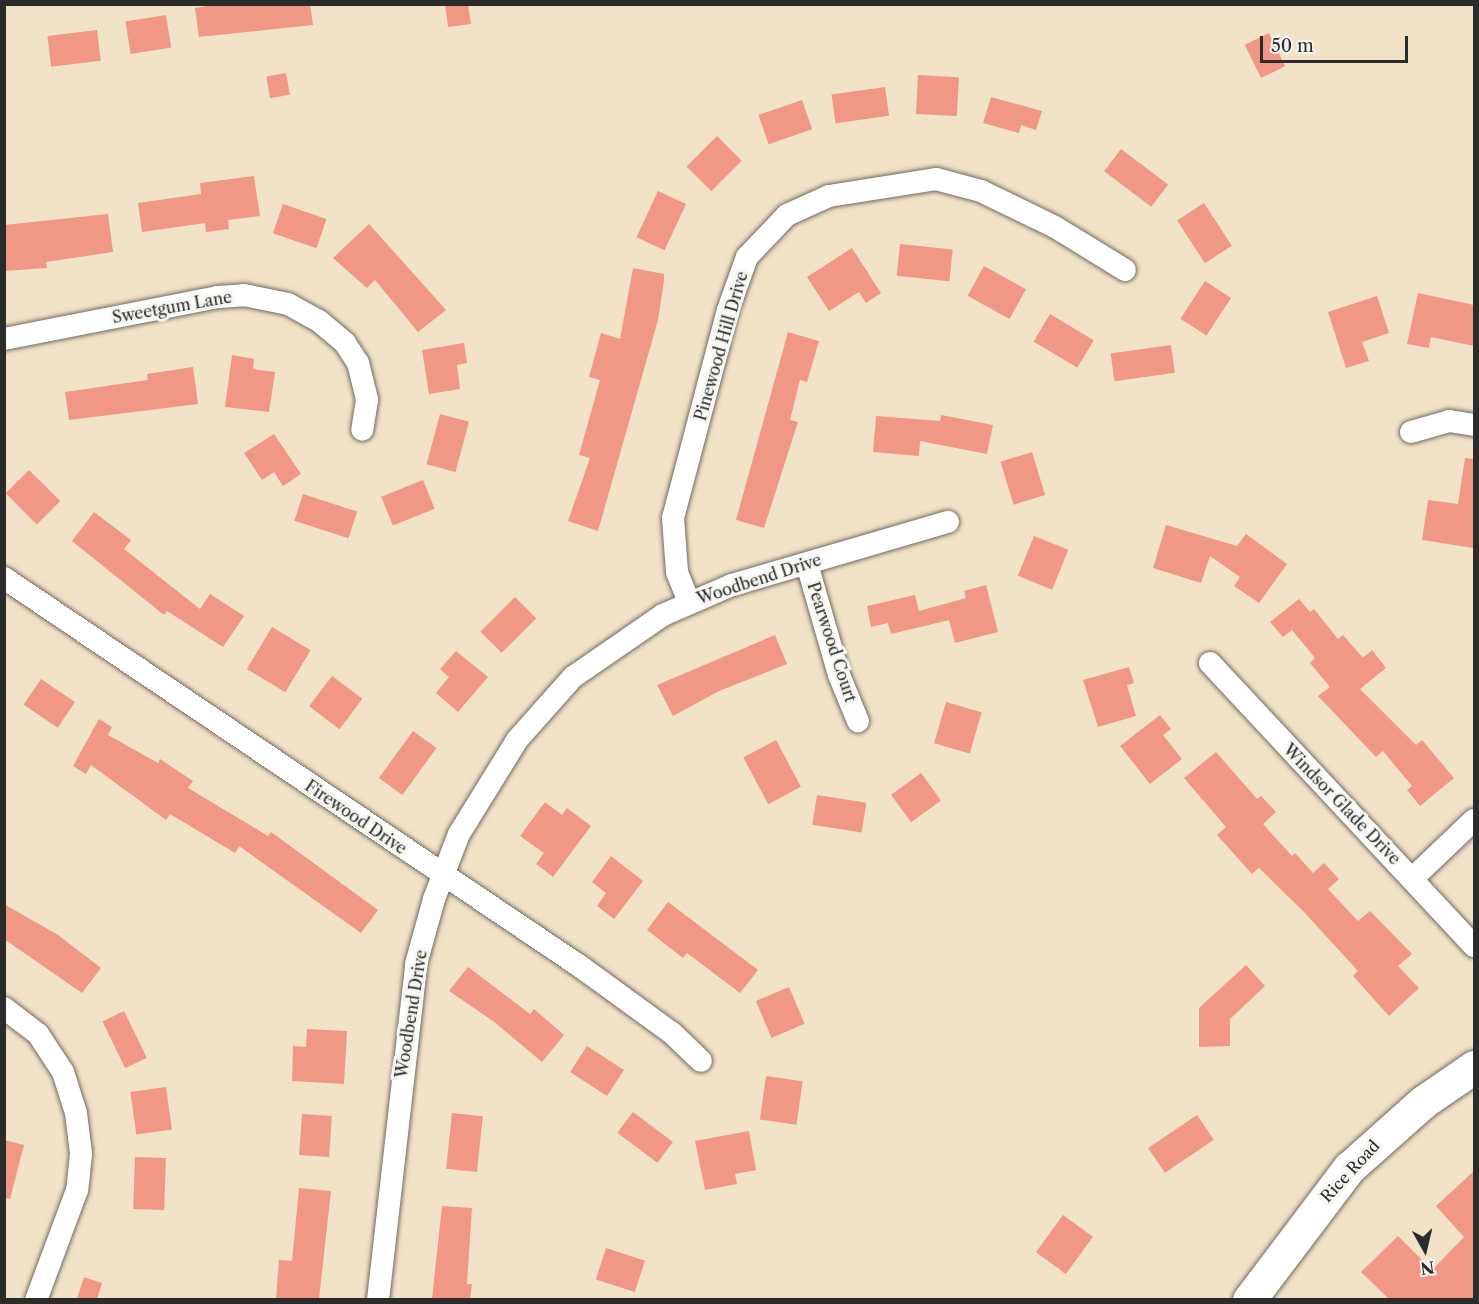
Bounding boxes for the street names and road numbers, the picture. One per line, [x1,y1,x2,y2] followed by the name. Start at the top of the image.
[690,269,752,423] street label: Pinewood Hill Drive
[111,287,233,327] street label: Sweetgum Lane
[694,550,824,608] street label: Woodbend Drive
[804,580,860,704] street label: Pearwood Court
[1279,740,1405,868] street label: Windsor Glade Drive
[302,776,410,858] street label: Firewood Drive
[391,948,431,1080] street label: Woodbend Drive
[1316,1136,1384,1206] street label: Rice Road

